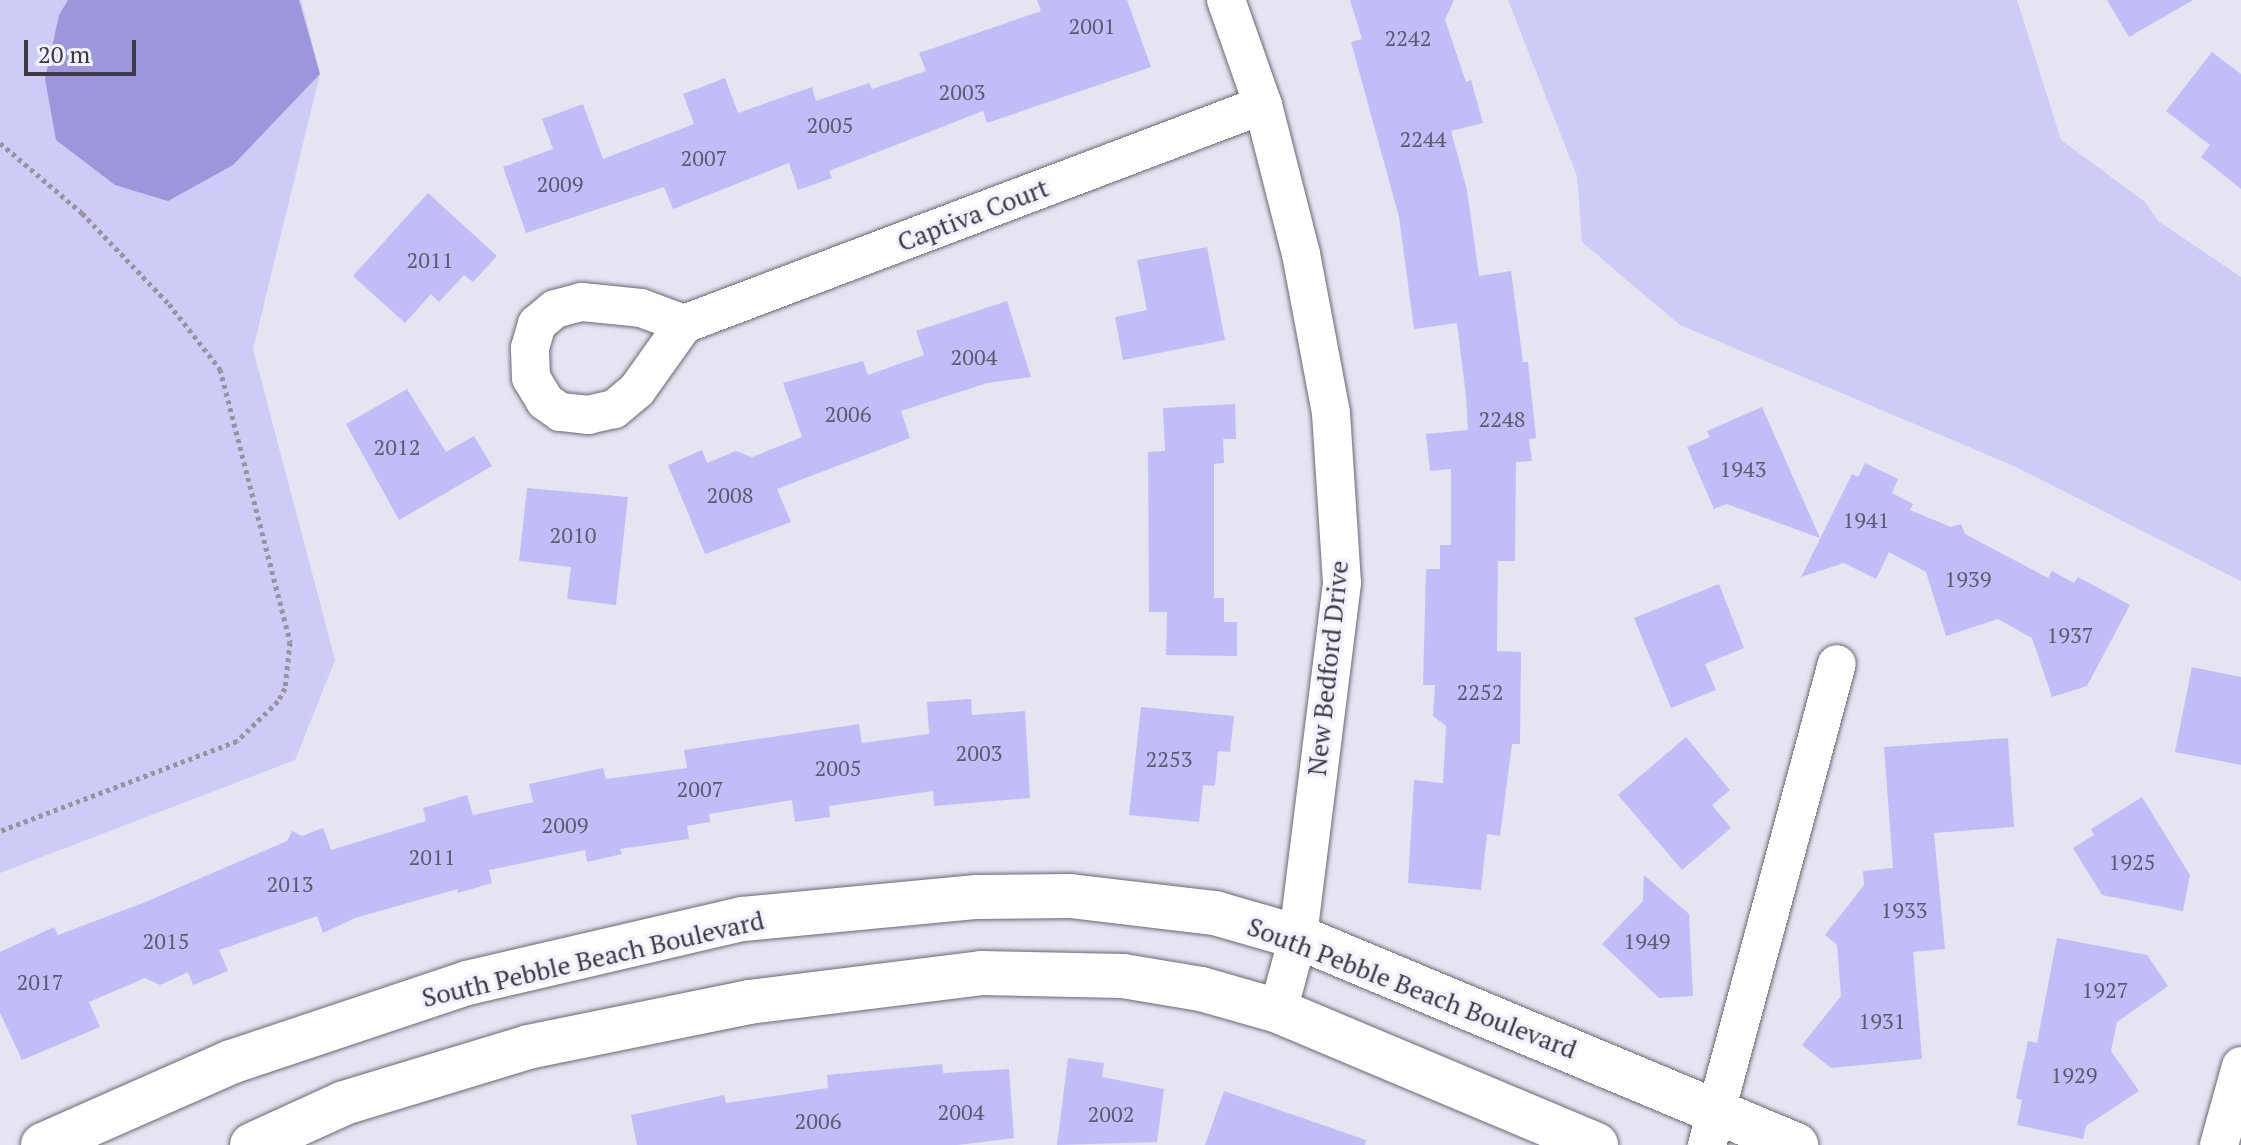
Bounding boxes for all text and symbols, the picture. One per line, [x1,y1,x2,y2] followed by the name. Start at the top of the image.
[1069,13,1115,39] house number: 2001
[28,24,140,74] scale bar
[1385,25,1431,51] house number: 2242
[38,38,90,70] text: 20 m
[939,79,985,105] house number: 2003
[807,112,853,138] house number: 2005
[1400,126,1446,152] house number: 2244
[681,145,727,171] house number: 2007
[537,171,583,197] house number: 2009
[893,172,1053,258] street label: Captiva Court
[407,247,453,273] house number: 2011
[951,344,997,370] house number: 2004
[825,401,871,427] house number: 2006
[1479,406,1525,432] house number: 2248
[374,434,420,460] house number: 2012
[1720,456,1766,482] house number: 1943
[707,482,753,508] house number: 2008
[1843,507,1889,533] house number: 1941
[550,522,596,548] house number: 2010
[1301,559,1355,777] street label: New Bedford Drive
[1945,566,1991,592] house number: 1939
[2047,622,2093,648] house number: 1937
[1457,679,1503,705] house number: 2252
[956,740,1002,766] house number: 2003
[1146,746,1192,772] house number: 2253
[815,755,861,781] house number: 2005
[677,776,723,802] house number: 2007
[542,812,588,838] house number: 2009
[409,844,455,870] house number: 2011
[2109,849,2155,875] house number: 1925
[267,871,313,897] house number: 2013
[1881,897,1927,923] house number: 1933
[419,904,767,1014] street label: South Pebble Beach Boulevard
[1243,911,1581,1065] street label: South Pebble Beach Boulevard
[143,928,189,954] house number: 2015
[1624,928,1670,954] house number: 1949
[17,969,63,995] house number: 2017
[2082,977,2128,1003] house number: 1927
[1859,1008,1905,1034] house number: 1931
[2051,1062,2097,1088] house number: 1929
[938,1099,984,1125] house number: 2004
[1088,1101,1134,1127] house number: 2002
[795,1108,841,1134] house number: 2006

